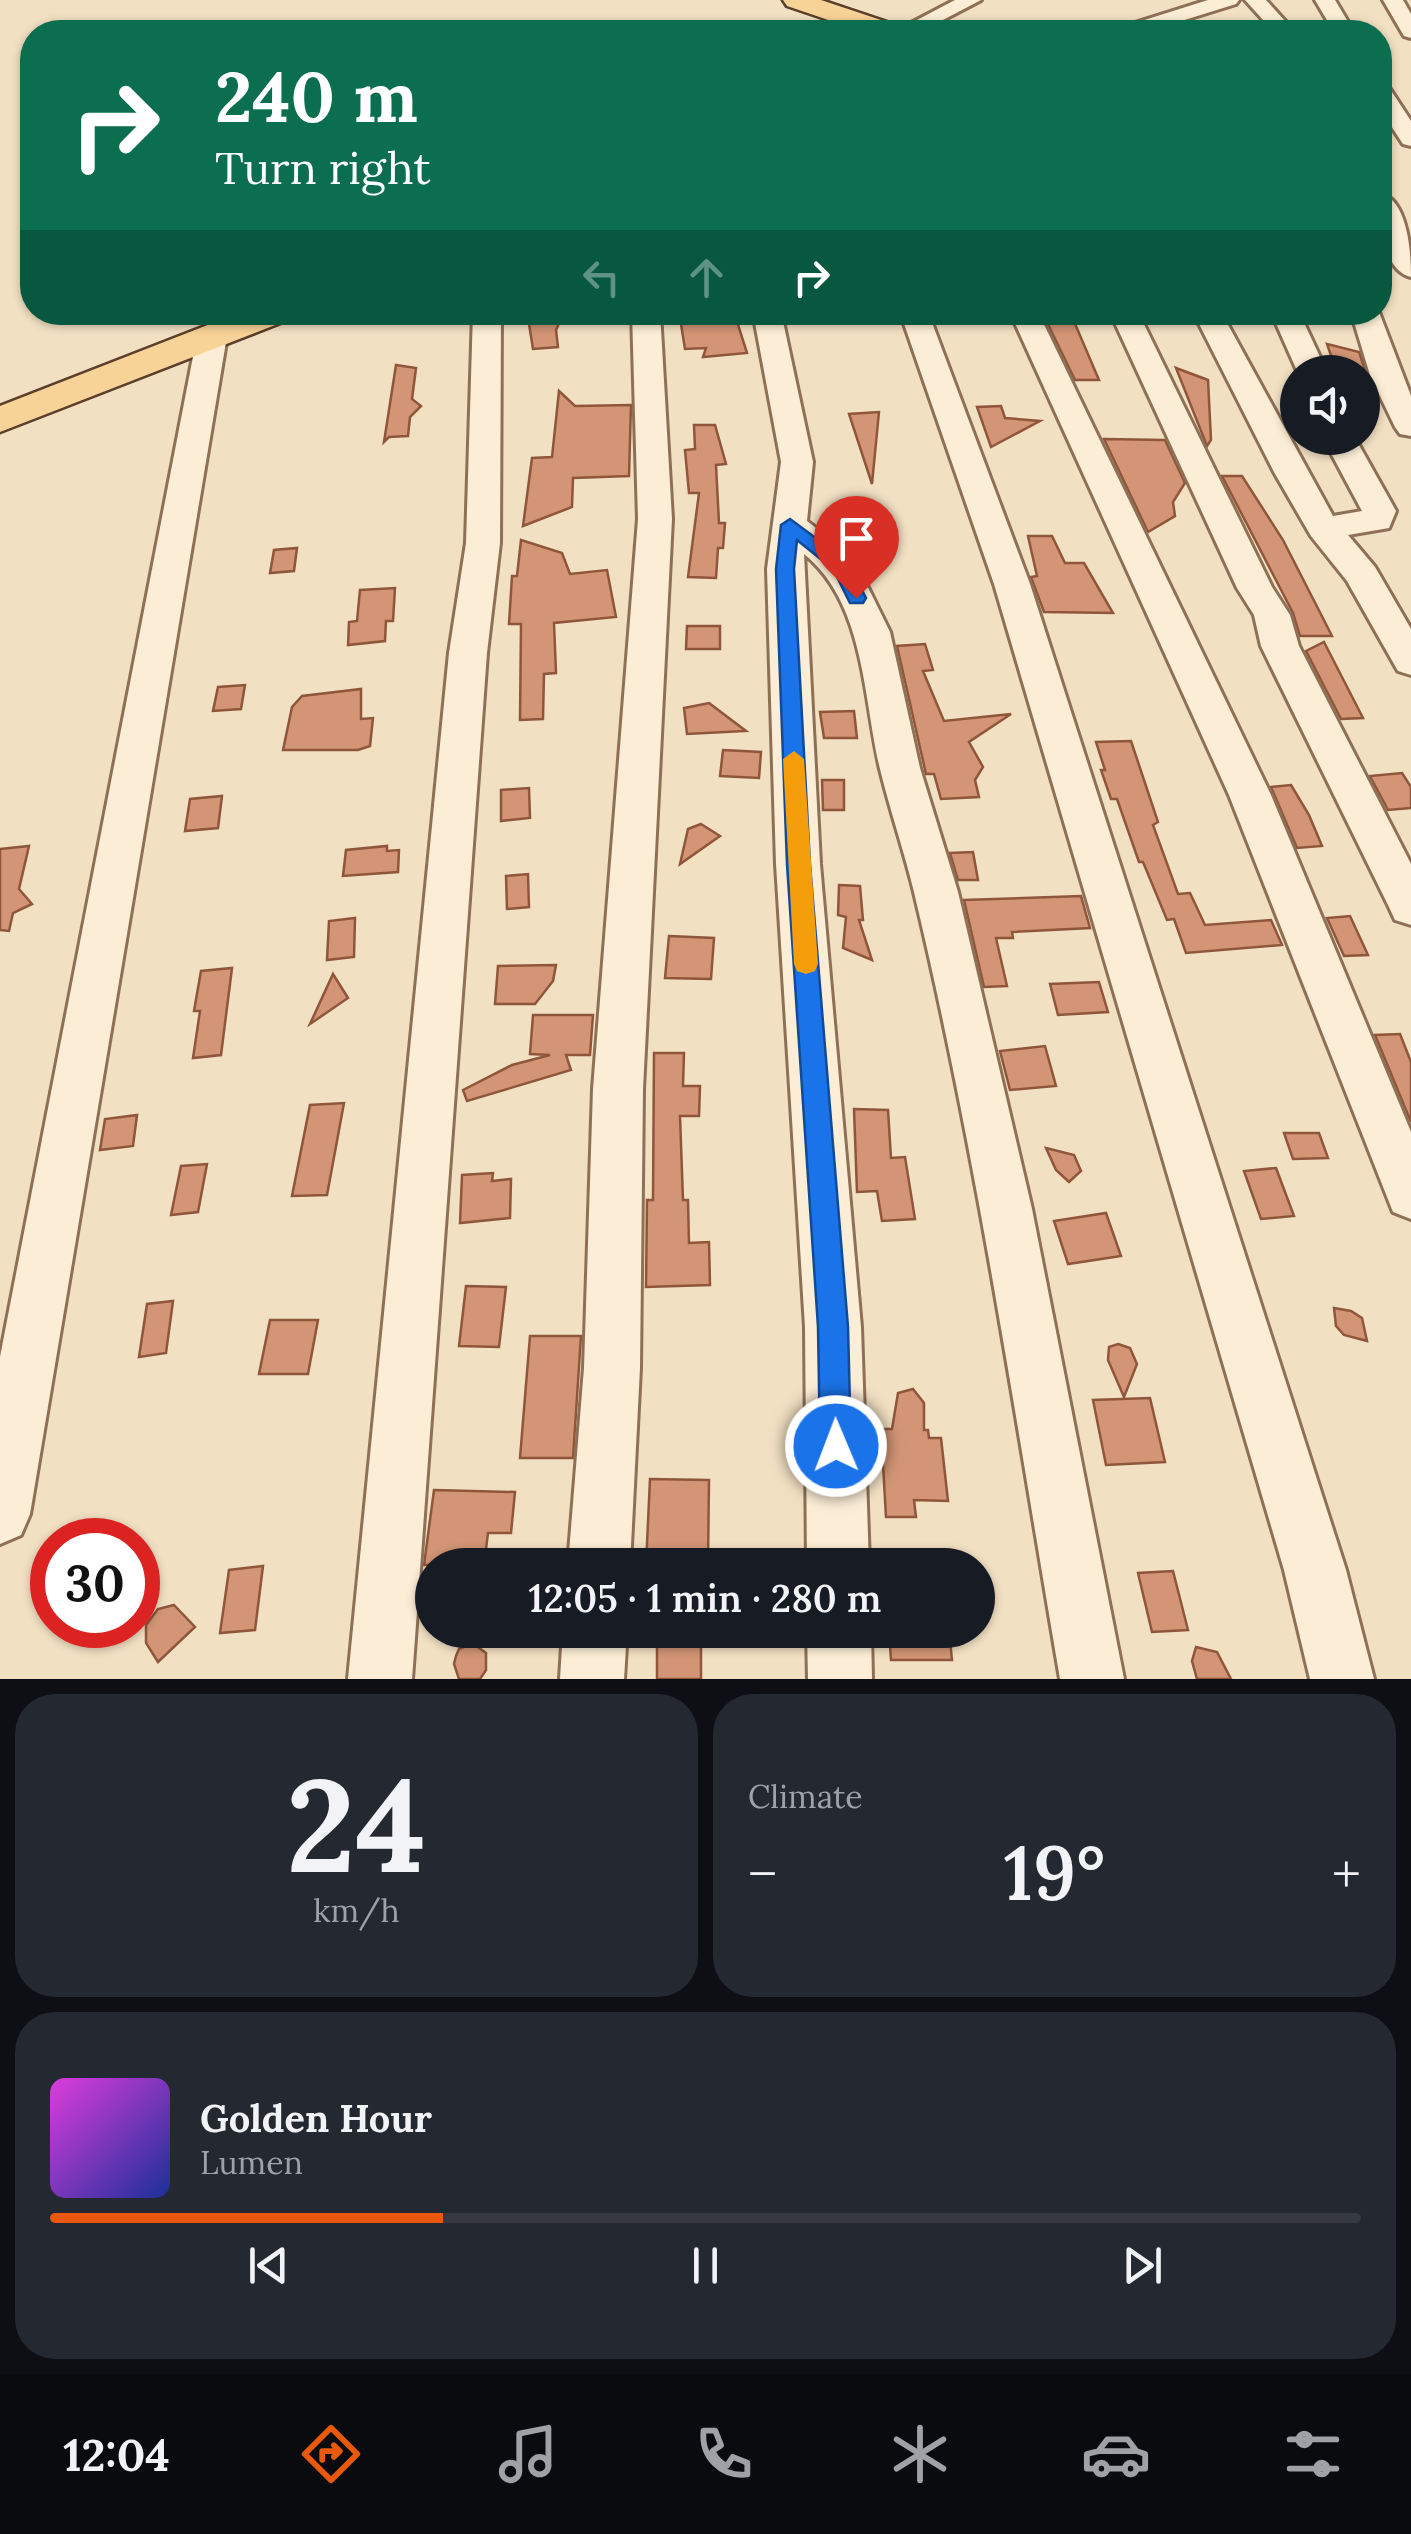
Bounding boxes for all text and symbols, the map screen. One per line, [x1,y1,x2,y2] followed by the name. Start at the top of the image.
[215,52,418,141] text: 240 m
[50,60,180,190] icon: right
[215,139,431,196] text: Turn right
[574,250,629,305] icon: left
[679,250,734,305] icon: ahead
[784,250,839,305] icon: right
[1280,355,1380,455] map controls
[1280,355,1380,455] button: sound
[814,496,899,599] pin
[829,511,884,566] icon: arrive
[784,1394,888,1498] position arrow
[30,1518,160,1648] speed limit sign: 30
[529,1574,881,1622] text: 12:05 · 1 min · 280 m
[286,1741,427,1908] text: 24
[748,1776,863,1817] text: Climate
[1004,1825,1105,1921] text: 19°
[748,1839,777,1909] text: −
[1332,1839,1361,1909] text: +
[313,1890,400,1931] text: km/h
[200,2094,432,2142] text: Golden Hour
[200,2142,303,2183] text: Lumen
[241,2238,296,2293] icon: previous
[678,2238,733,2293] icon: pause
[1115,2238,1170,2293] icon: next
[296,2419,366,2489] icon: directions
[493,2419,563,2489] icon: music
[689,2419,759,2489] icon: phone
[885,2419,955,2489] icon: climate
[1081,2419,1151,2489] icon: car
[1278,2419,1348,2489] icon: filters
[63,2426,170,2483] text: 12:04

